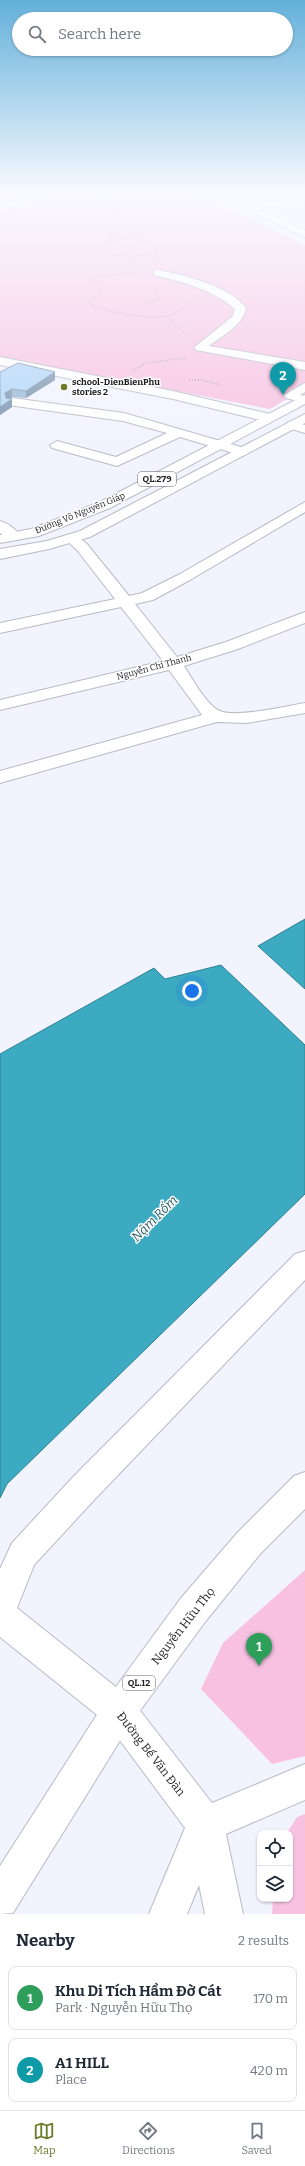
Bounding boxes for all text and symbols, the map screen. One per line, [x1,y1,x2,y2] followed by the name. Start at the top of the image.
[12,12,293,56] search box
[26,23,48,45] icon: search
[58,25,141,43] text: Search here
[270,362,296,395] pin: 2
[72,377,160,397] place label: school-DienBienPhu stories 2
[59,382,69,392] marker: school-DienBienPhu stories 2
[138,472,176,486] road number: QL.279
[33,490,127,536] street label: Đường Võ Nguyên Giáp
[116,652,193,682] street label: Nguyễn Chí Thanh
[182,981,202,1001] your location
[128,1192,181,1244] water label: Nậm Rốm
[148,1585,218,1667] street label: Nguyễn Hữu Thọ
[246,1633,272,1666] pin: 1
[123,1676,155,1690] road number: QL.12
[114,1709,189,1799] street label: Đường Bế Văn Đàn
[257,1830,293,1902] map controls
[257,1830,293,1866] button: locate
[257,1866,293,1902] button: layers
[16,1930,75,1951] text: Nearby
[238,1933,289,1948] text: 2 results
[55,1982,222,2000] text: Khu Di Tích Hầm Đờ Cát
[27,1991,33,2006] text: 1
[253,1991,288,2006] text: 170 m
[55,2000,192,2015] text: Park · Nguyễn Hữu Thọ
[55,2054,109,2072] text: A1 HILL
[26,2063,34,2078] text: 2
[250,2063,288,2078] text: 420 m
[55,2072,87,2087] text: Place
[33,2120,55,2157] tab: Map
[122,2120,175,2157] tab: Directions
[241,2120,272,2157] tab: Saved

